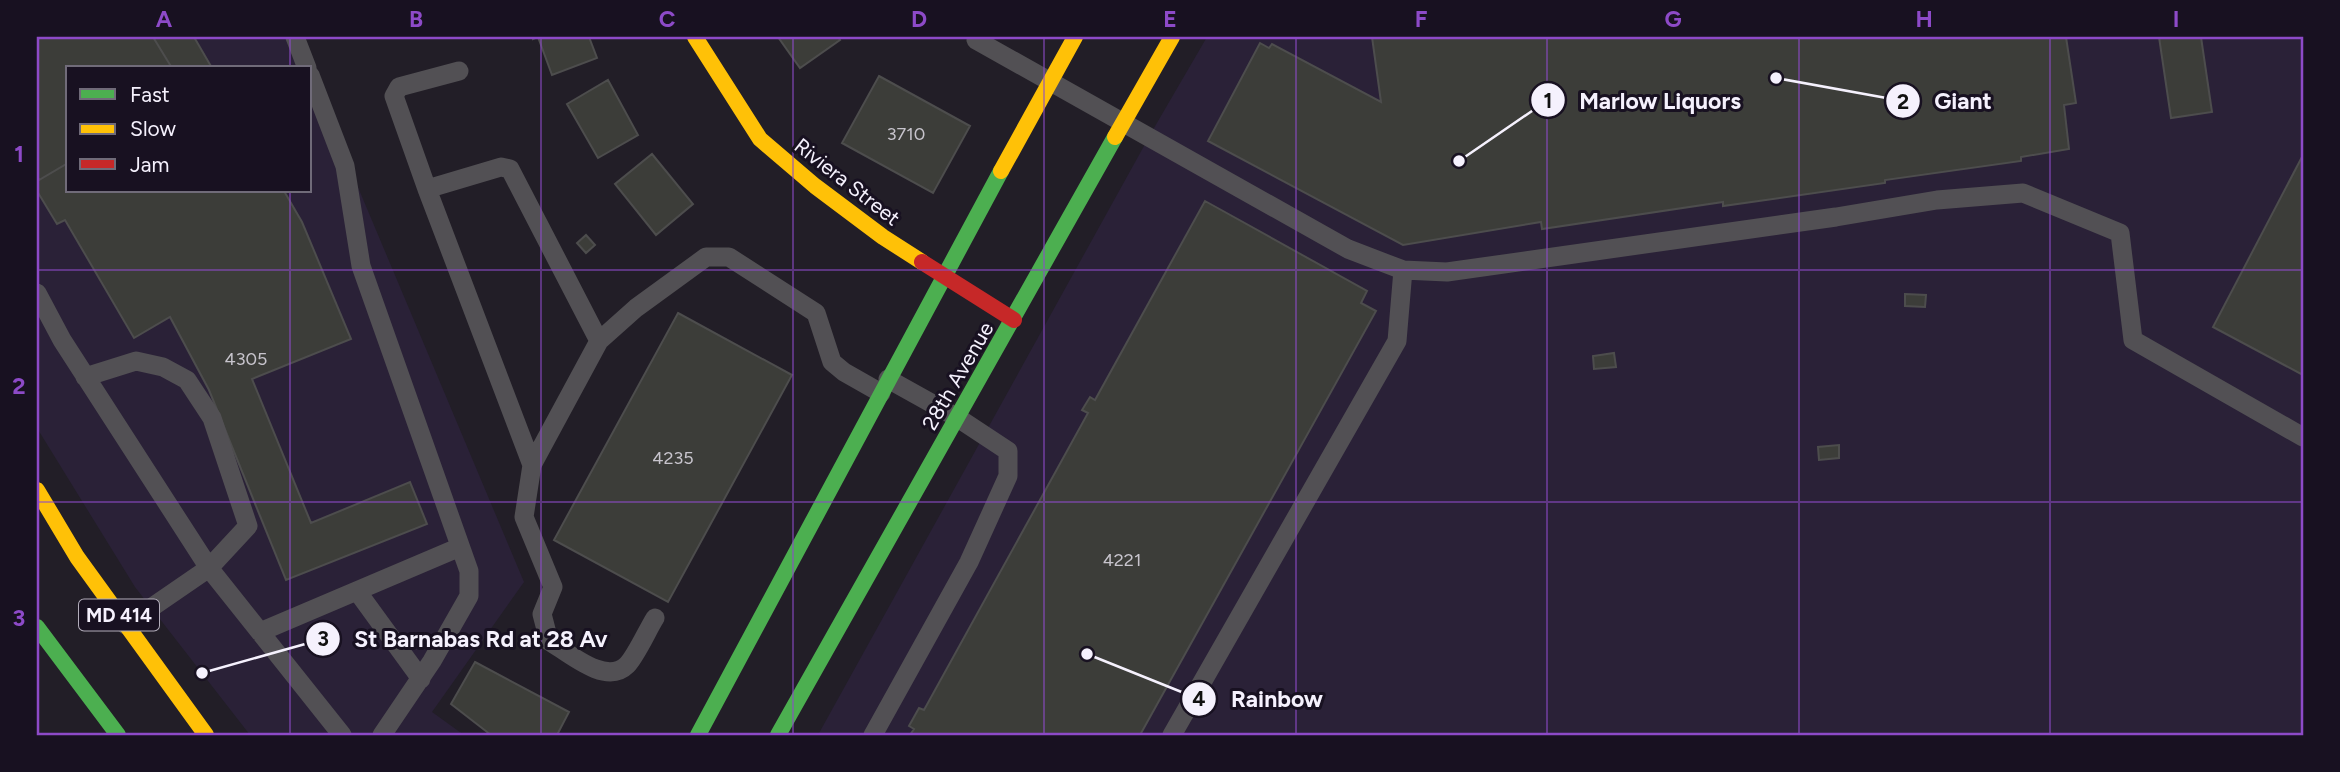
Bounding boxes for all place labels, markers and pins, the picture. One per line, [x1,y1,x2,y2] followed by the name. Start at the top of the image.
[1530,78,1755,122] callout: Marlow Liquors
[1885,79,2006,123] callout: Giant
[305,617,621,661] callout: St Barnabas Rd at 28 Av
[1182,677,1337,721] callout: Rainbow

